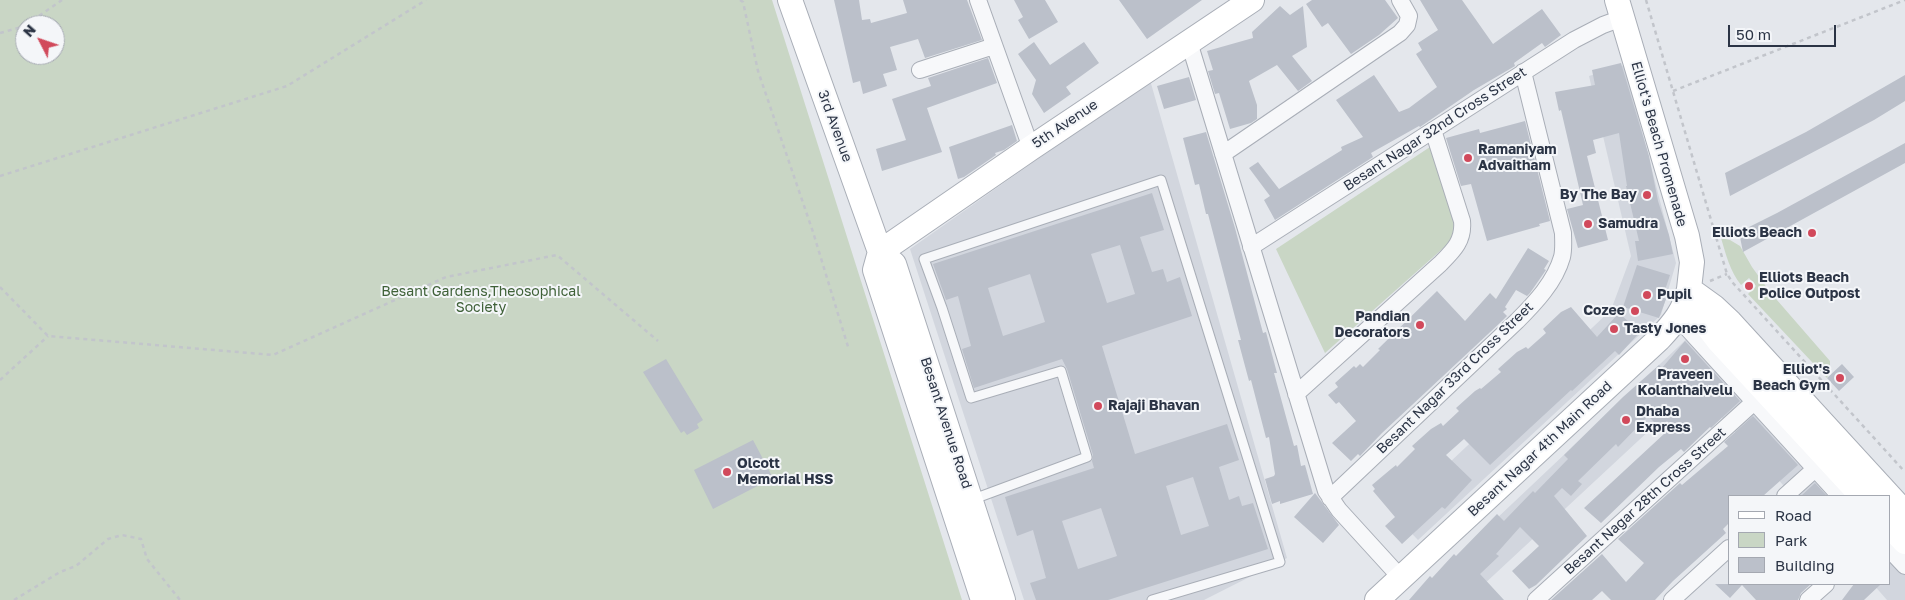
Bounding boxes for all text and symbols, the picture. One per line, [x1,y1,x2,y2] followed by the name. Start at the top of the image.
[15,15,65,65] north arrow
[1730,15,1838,47] scale bar
[19,21,39,40] text: N
[1736,25,1771,43] text: 50 m
[1627,59,1691,229] street label: Elliot's Beach Promenade
[1340,64,1530,194] street label: Besant Nagar 32nd Cross Street
[814,88,856,164] street label: 3rd Avenue
[1029,96,1101,152] street label: 5th Avenue
[1478,142,1557,174] place label: Ramaniyam Advaitham
[1462,152,1474,164] marker: Ramaniyam Advaitham
[1560,187,1637,203] place label: By The Bay
[1641,189,1653,201] marker: By The Bay
[1598,216,1658,232] place label: Samudra
[1582,218,1594,230] marker: Samudra
[1712,225,1802,241] place label: Elliots Beach
[1806,227,1818,239] marker: Elliots Beach
[1759,270,1860,302] place label: Elliots Beach Police Outpost
[1743,280,1755,292] marker: Elliots Beach Police Outpost
[381,284,581,316] park label: Besant Gardens,Theosophical Society
[1657,287,1692,303] place label: Pupil
[1641,289,1653,301] marker: Pupil
[1373,299,1537,457] street label: Besant Nagar 33rd Cross Street
[1583,303,1625,319] place label: Cozee
[1629,305,1641,317] marker: Cozee
[1335,309,1410,342] place label: Pandian Decorators
[1414,319,1426,331] marker: Pandian Decorators
[1624,321,1706,337] place label: Tasty Jones
[1608,323,1620,335] marker: Tasty Jones
[1679,353,1691,365] marker: Praveen Kolanthaivelu
[917,355,975,491] street label: Besant Avenue Road
[1753,362,1830,394] place label: Elliot's Beach Gym
[1638,367,1732,400] place label: Praveen Kolanthaivelu
[1834,372,1846,384] marker: Elliot's Beach Gym
[1465,378,1615,520] street label: Besant Nagar 4th Main Road
[1108,398,1200,414] place label: Rajaji Bhavan
[1092,400,1104,412] marker: Rajaji Bhavan
[1636,404,1691,437] place label: Dhaba Express
[1620,414,1632,426] marker: Dhaba Express
[1561,424,1729,578] street label: Besant Nagar 28th Cross Street
[737,456,833,488] place label: Olcott Memorial HSS
[721,466,733,478] marker: Olcott Memorial HSS
[1728,495,1890,585] legend
[1775,506,1812,524] text: Road
[1775,531,1807,549] text: Park
[1775,556,1835,574] text: Building

